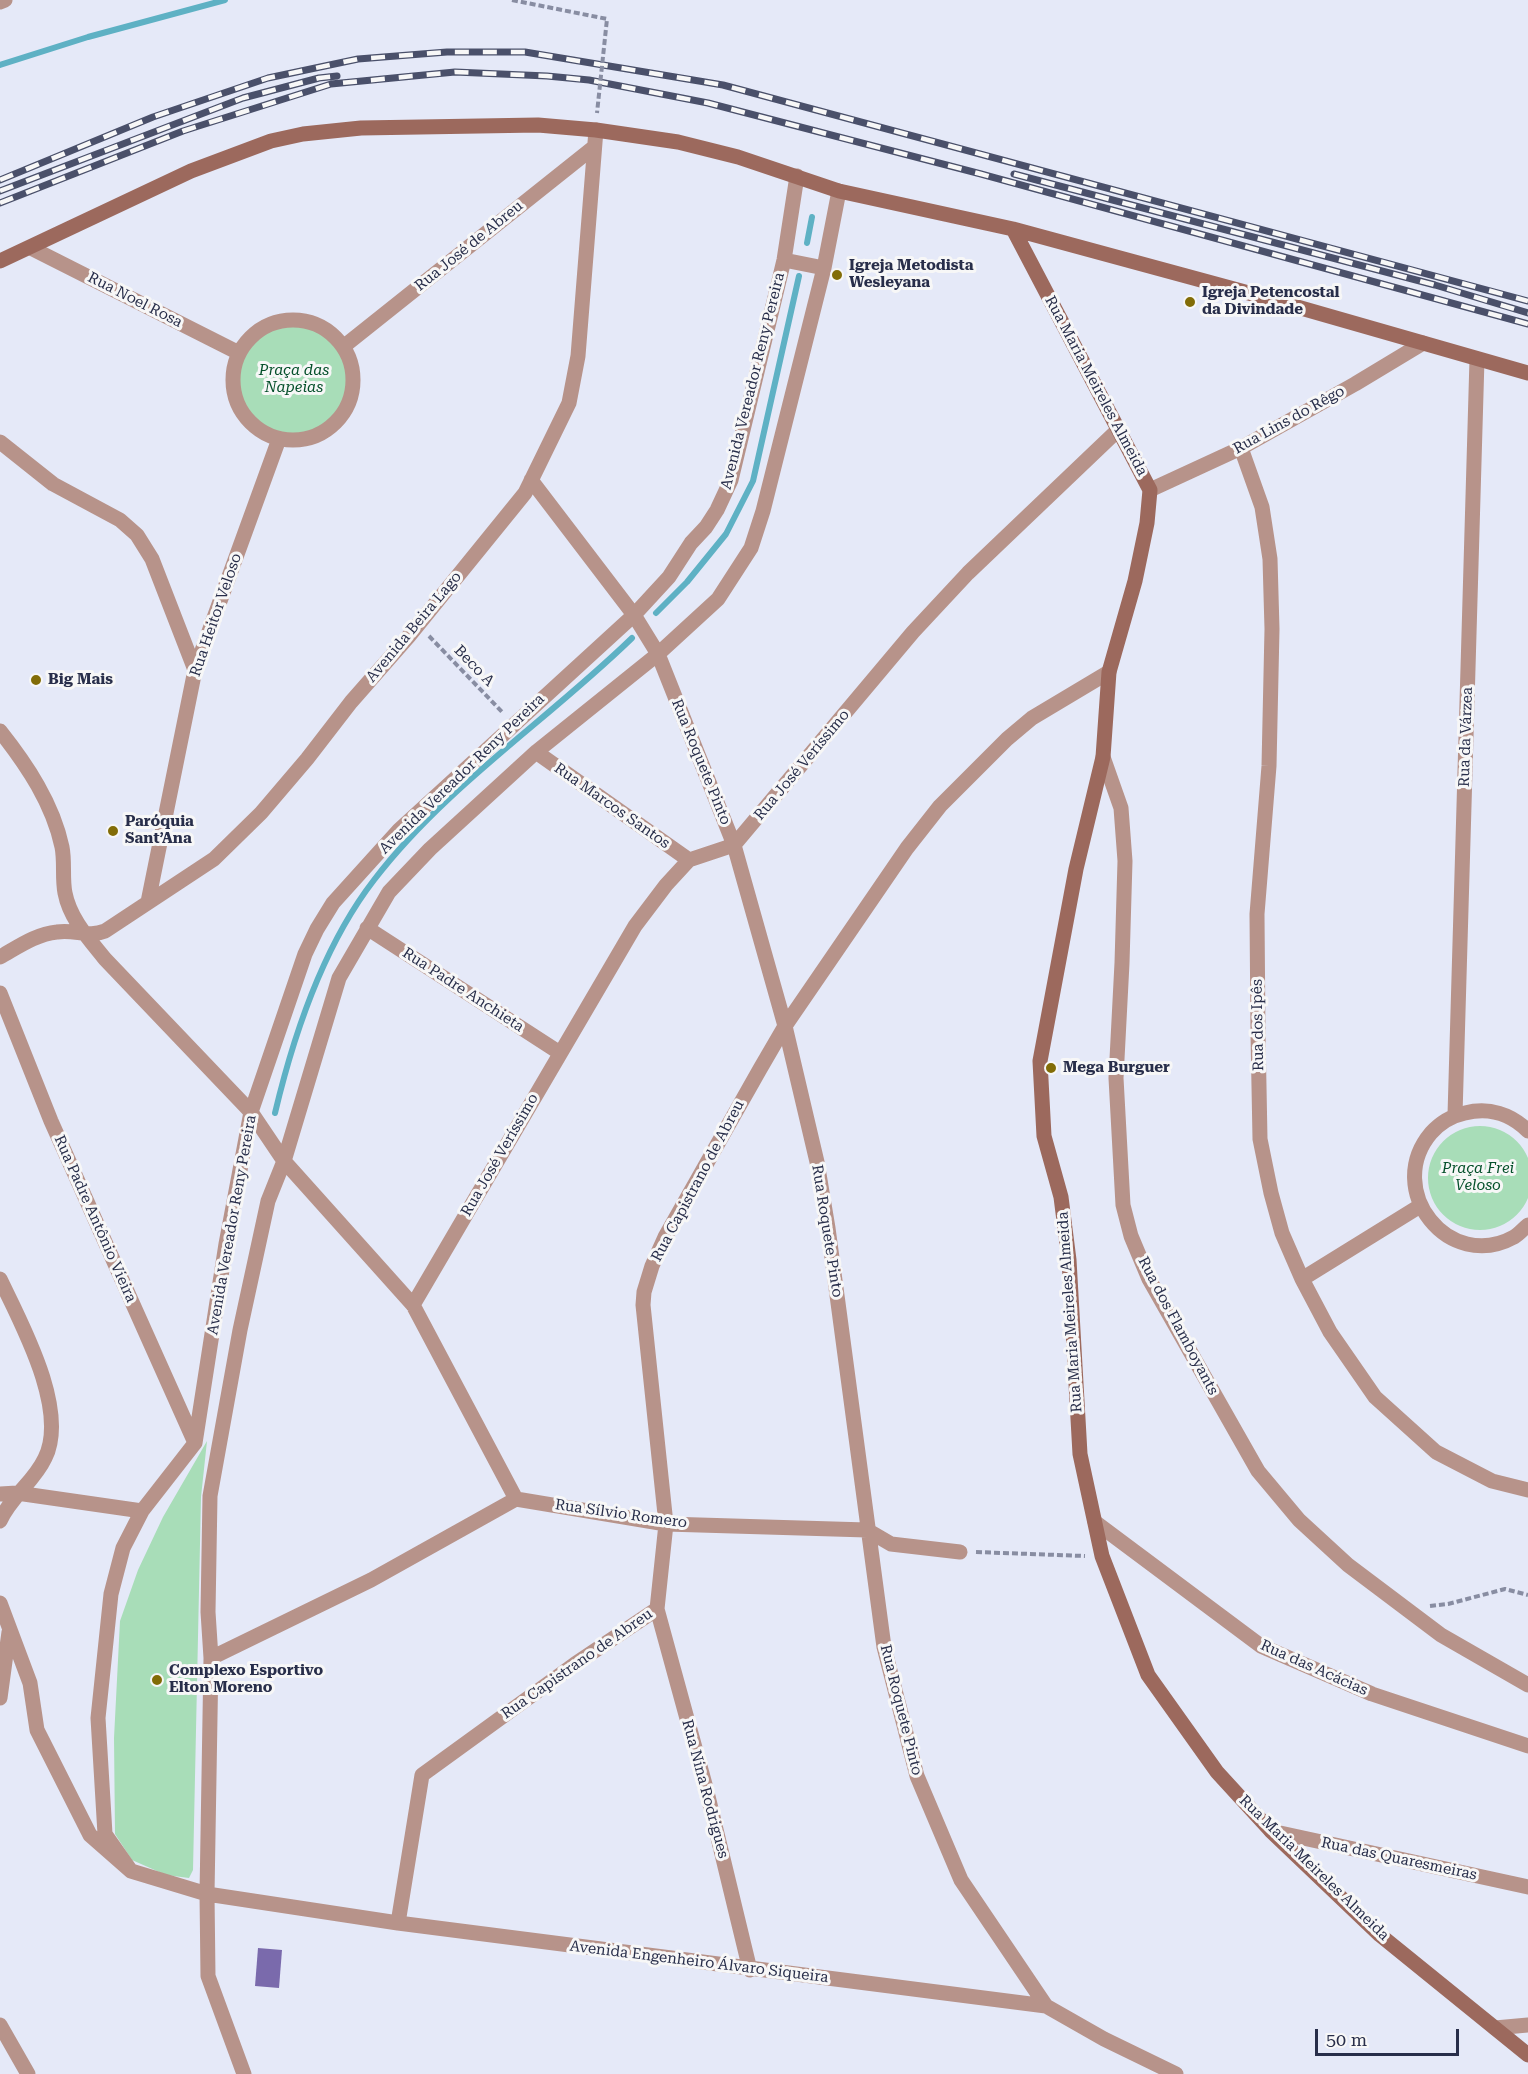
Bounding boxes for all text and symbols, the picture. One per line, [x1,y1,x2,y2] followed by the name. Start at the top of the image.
[411,197,527,295] street label: Rua José de Abreu
[849,257,973,292] place label: Igreja Metodista Wesleyana
[85,268,185,332] street label: Rua Noel Rosa
[830,268,844,282] marker: Igreja Metodista Wesleyana
[717,271,789,491] street label: Avenida Vereador Reny Pereira
[1202,284,1339,319] place label: Igreja Petencostal da Divindade
[1041,293,1151,479] street label: Rua Maria Meireles Almeida
[1183,295,1197,309] marker: Igreja Petencostal da Divindade
[259,362,329,397] park label: Praça das Napeias
[1230,382,1348,458] street label: Rua Lins do Rêgo
[186,551,246,679] street label: Rua Heitor Veloso
[363,568,465,686] street label: Avenida Beira Lago
[450,642,498,690] street label: Beco A
[48,671,113,689] place label: Big Mais
[29,673,43,687] marker: Big Mais
[1455,687,1477,787] street label: Rua da Várzea
[376,690,548,858] street label: Avenida Vereador Reny Pereira
[668,696,734,828] street label: Rua Roquete Pinto
[751,706,853,824] street label: Rua José Veríssimo
[551,759,673,853] street label: Rua Marcos Santos
[125,813,194,848] place label: Paróquia Sant’Ana
[106,824,120,838] marker: Paróquia Sant’Ana
[399,944,527,1036] street label: Rua Padre Anchieta
[1248,979,1268,1071] street label: Rua dos Ipês
[1063,1059,1170,1077] place label: Mega Burguer
[1044,1061,1058,1075] marker: Mega Burguer
[458,1090,542,1220] street label: Rua José Veríssimo
[648,1097,748,1265] street label: Rua Capistrano de Abreu
[204,1114,260,1336] street label: Avenida Vereador Reny Pereira
[50,1133,140,1305] street label: Rua Padre Antônio Vieira
[1442,1160,1514,1195] park label: Praça Frei Veloso
[808,1163,846,1299] street label: Rua Roquete Pinto
[1054,1211,1086,1413] street label: Rua Maria Meireles Almeida
[1134,1254,1222,1398] street label: Rua dos Flamboyants
[554,1496,688,1532] street label: Rua Sílvio Romero
[498,1605,656,1723] street label: Rua Capistrano de Abreu
[1258,1636,1370,1700] street label: Rua das Acácias
[876,1643,926,1777] street label: Rua Roquete Pinto
[169,1662,323,1697] place label: Complexo Esportivo Elton Moreno
[150,1673,164,1687] marker: Complexo Esportivo Elton Moreno
[678,1718,732,1860] street label: Rua Nina Rodrigues
[1235,1792,1393,1944] street label: Rua Maria Meireles Almeida
[1319,1834,1479,1884] street label: Rua das Quaresmeiras
[569,1937,829,1987] street label: Avenida Engenheiro Álvaro Siqueira
[1318,2017,1462,2055] scale bar
[1326,2029,1367,2050] text: 50 m

